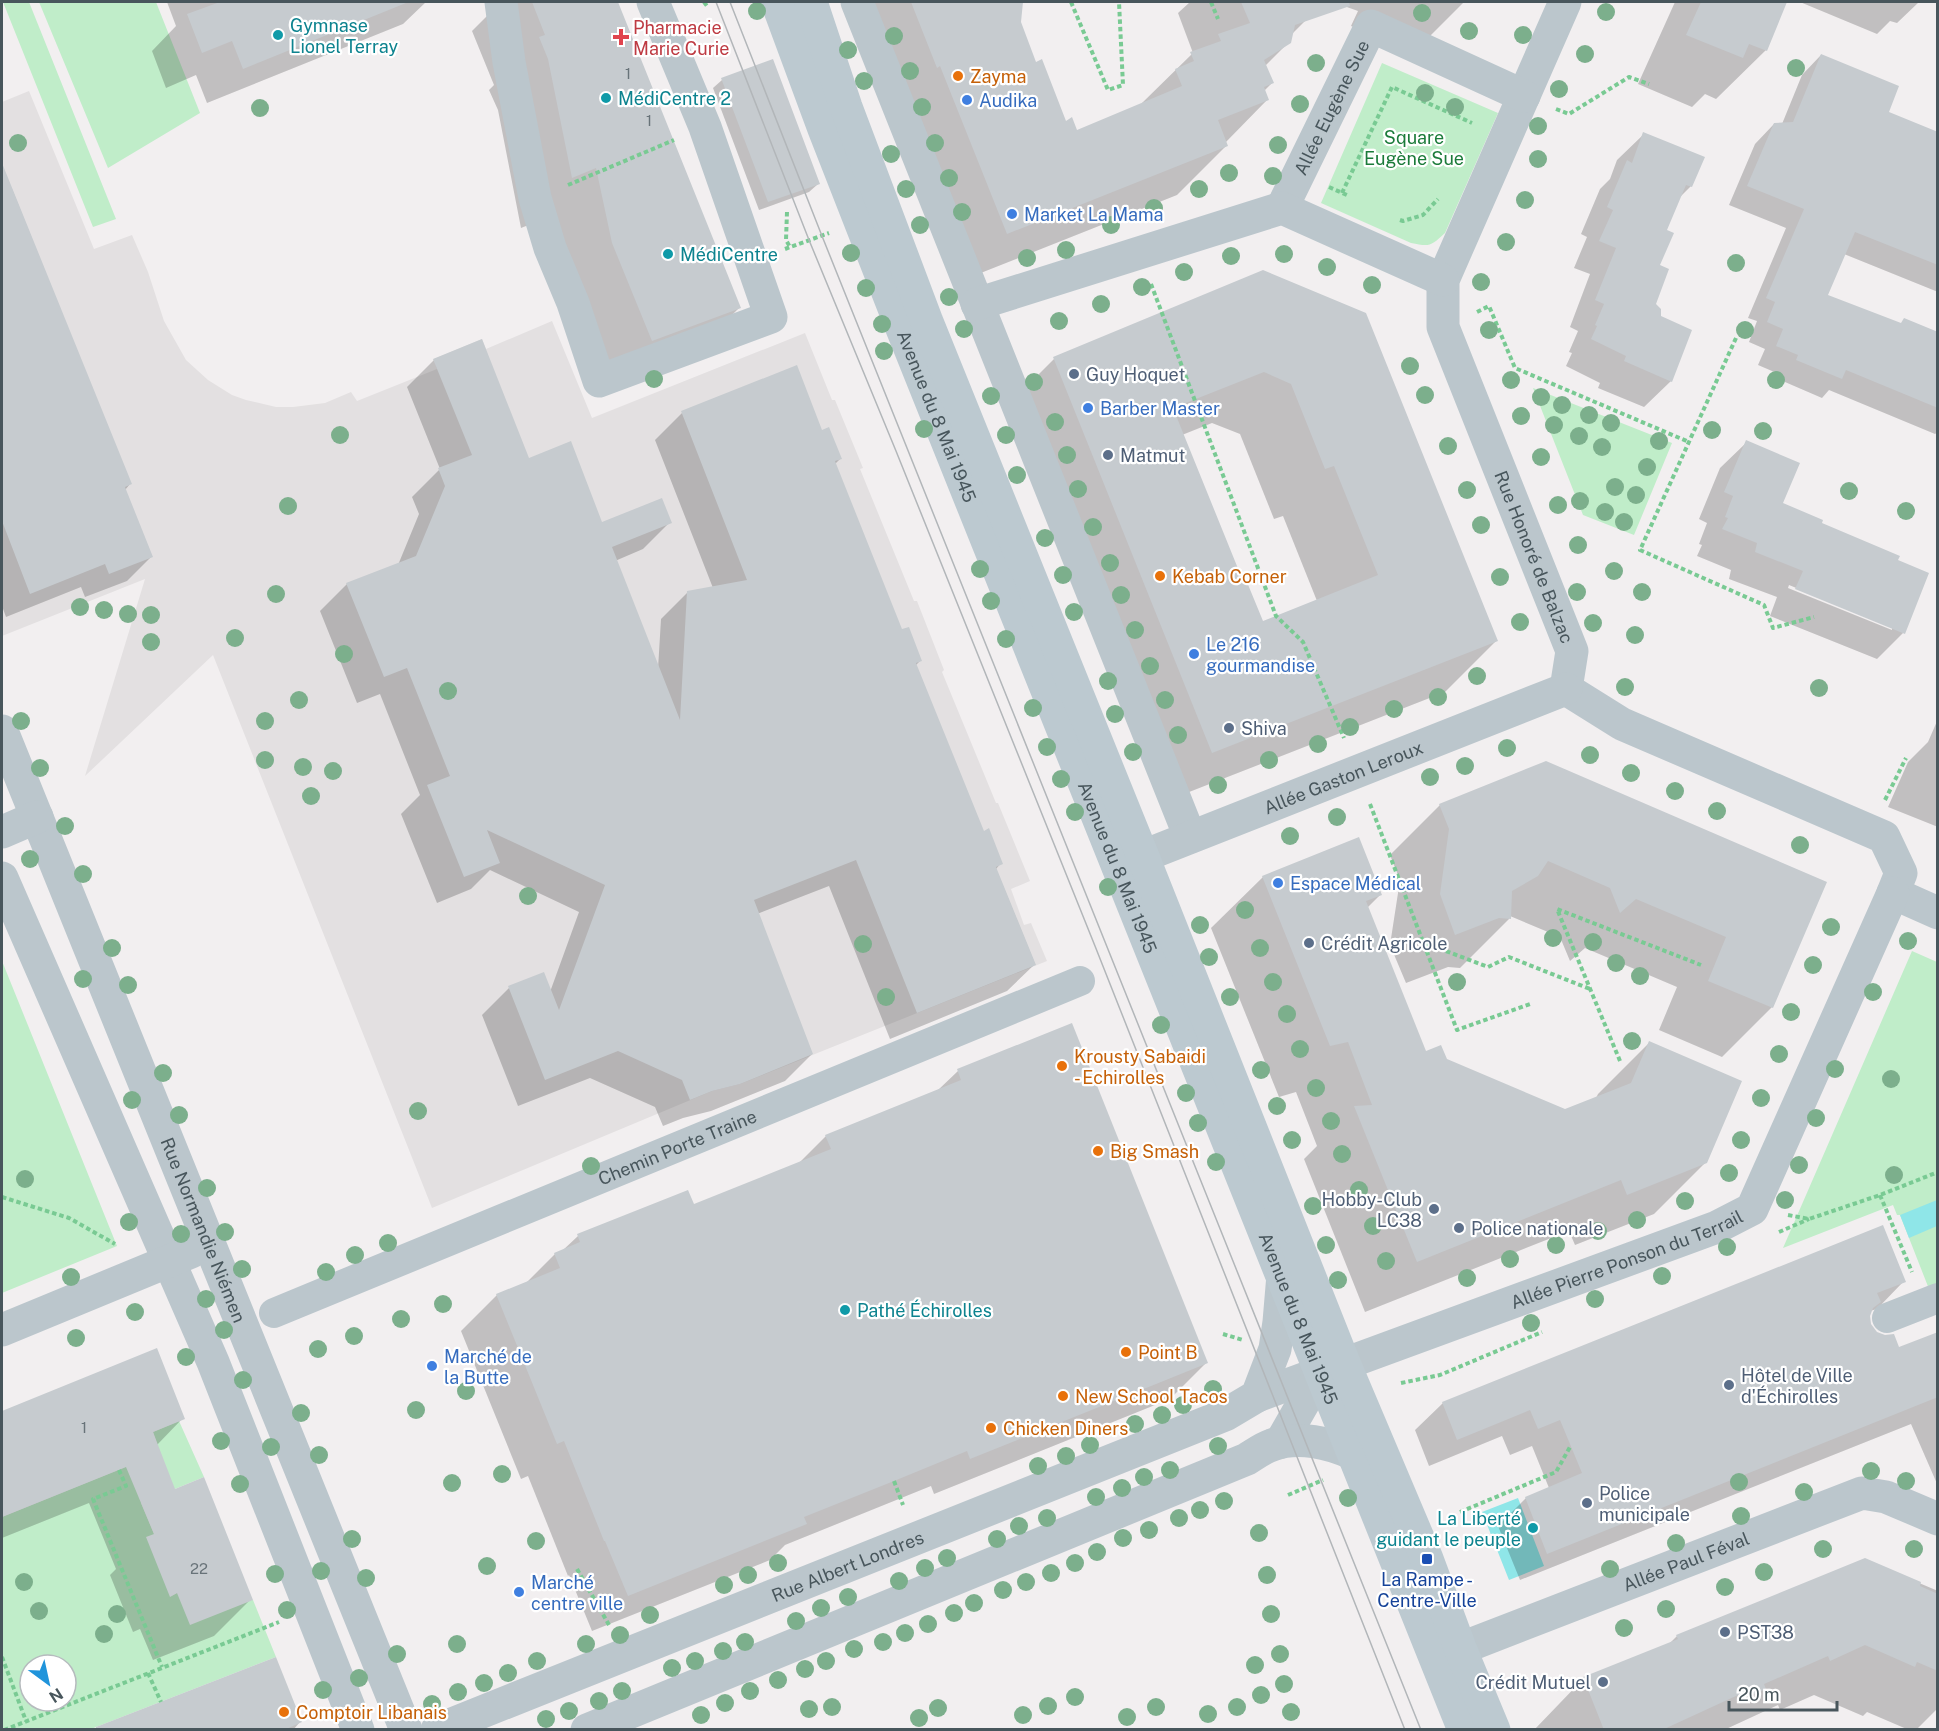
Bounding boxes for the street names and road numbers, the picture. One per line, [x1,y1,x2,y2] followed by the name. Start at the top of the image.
[1289,36,1373,178] street label: Allée Eugène Sue
[893,327,981,505] street label: Avenue du 8 Mai 1945
[1491,468,1578,646] street label: Rue Honoré de Balzac
[1260,736,1426,818] street label: Allée Gaston Leroux
[1074,778,1162,956] street label: Avenue du 8 Mai 1945
[595,1105,759,1189] street label: Chemin Porte Traine
[157,1134,251,1325] street label: Rue Normandie Niémen
[1507,1205,1746,1313] street label: Allée Pierre Ponson du Terrail
[1255,1229,1343,1407] street label: Avenue du 8 Mai 1945
[768,1526,926,1606] street label: Rue Albert Londres
[1620,1527,1752,1595] street label: Allée Paul Féval

